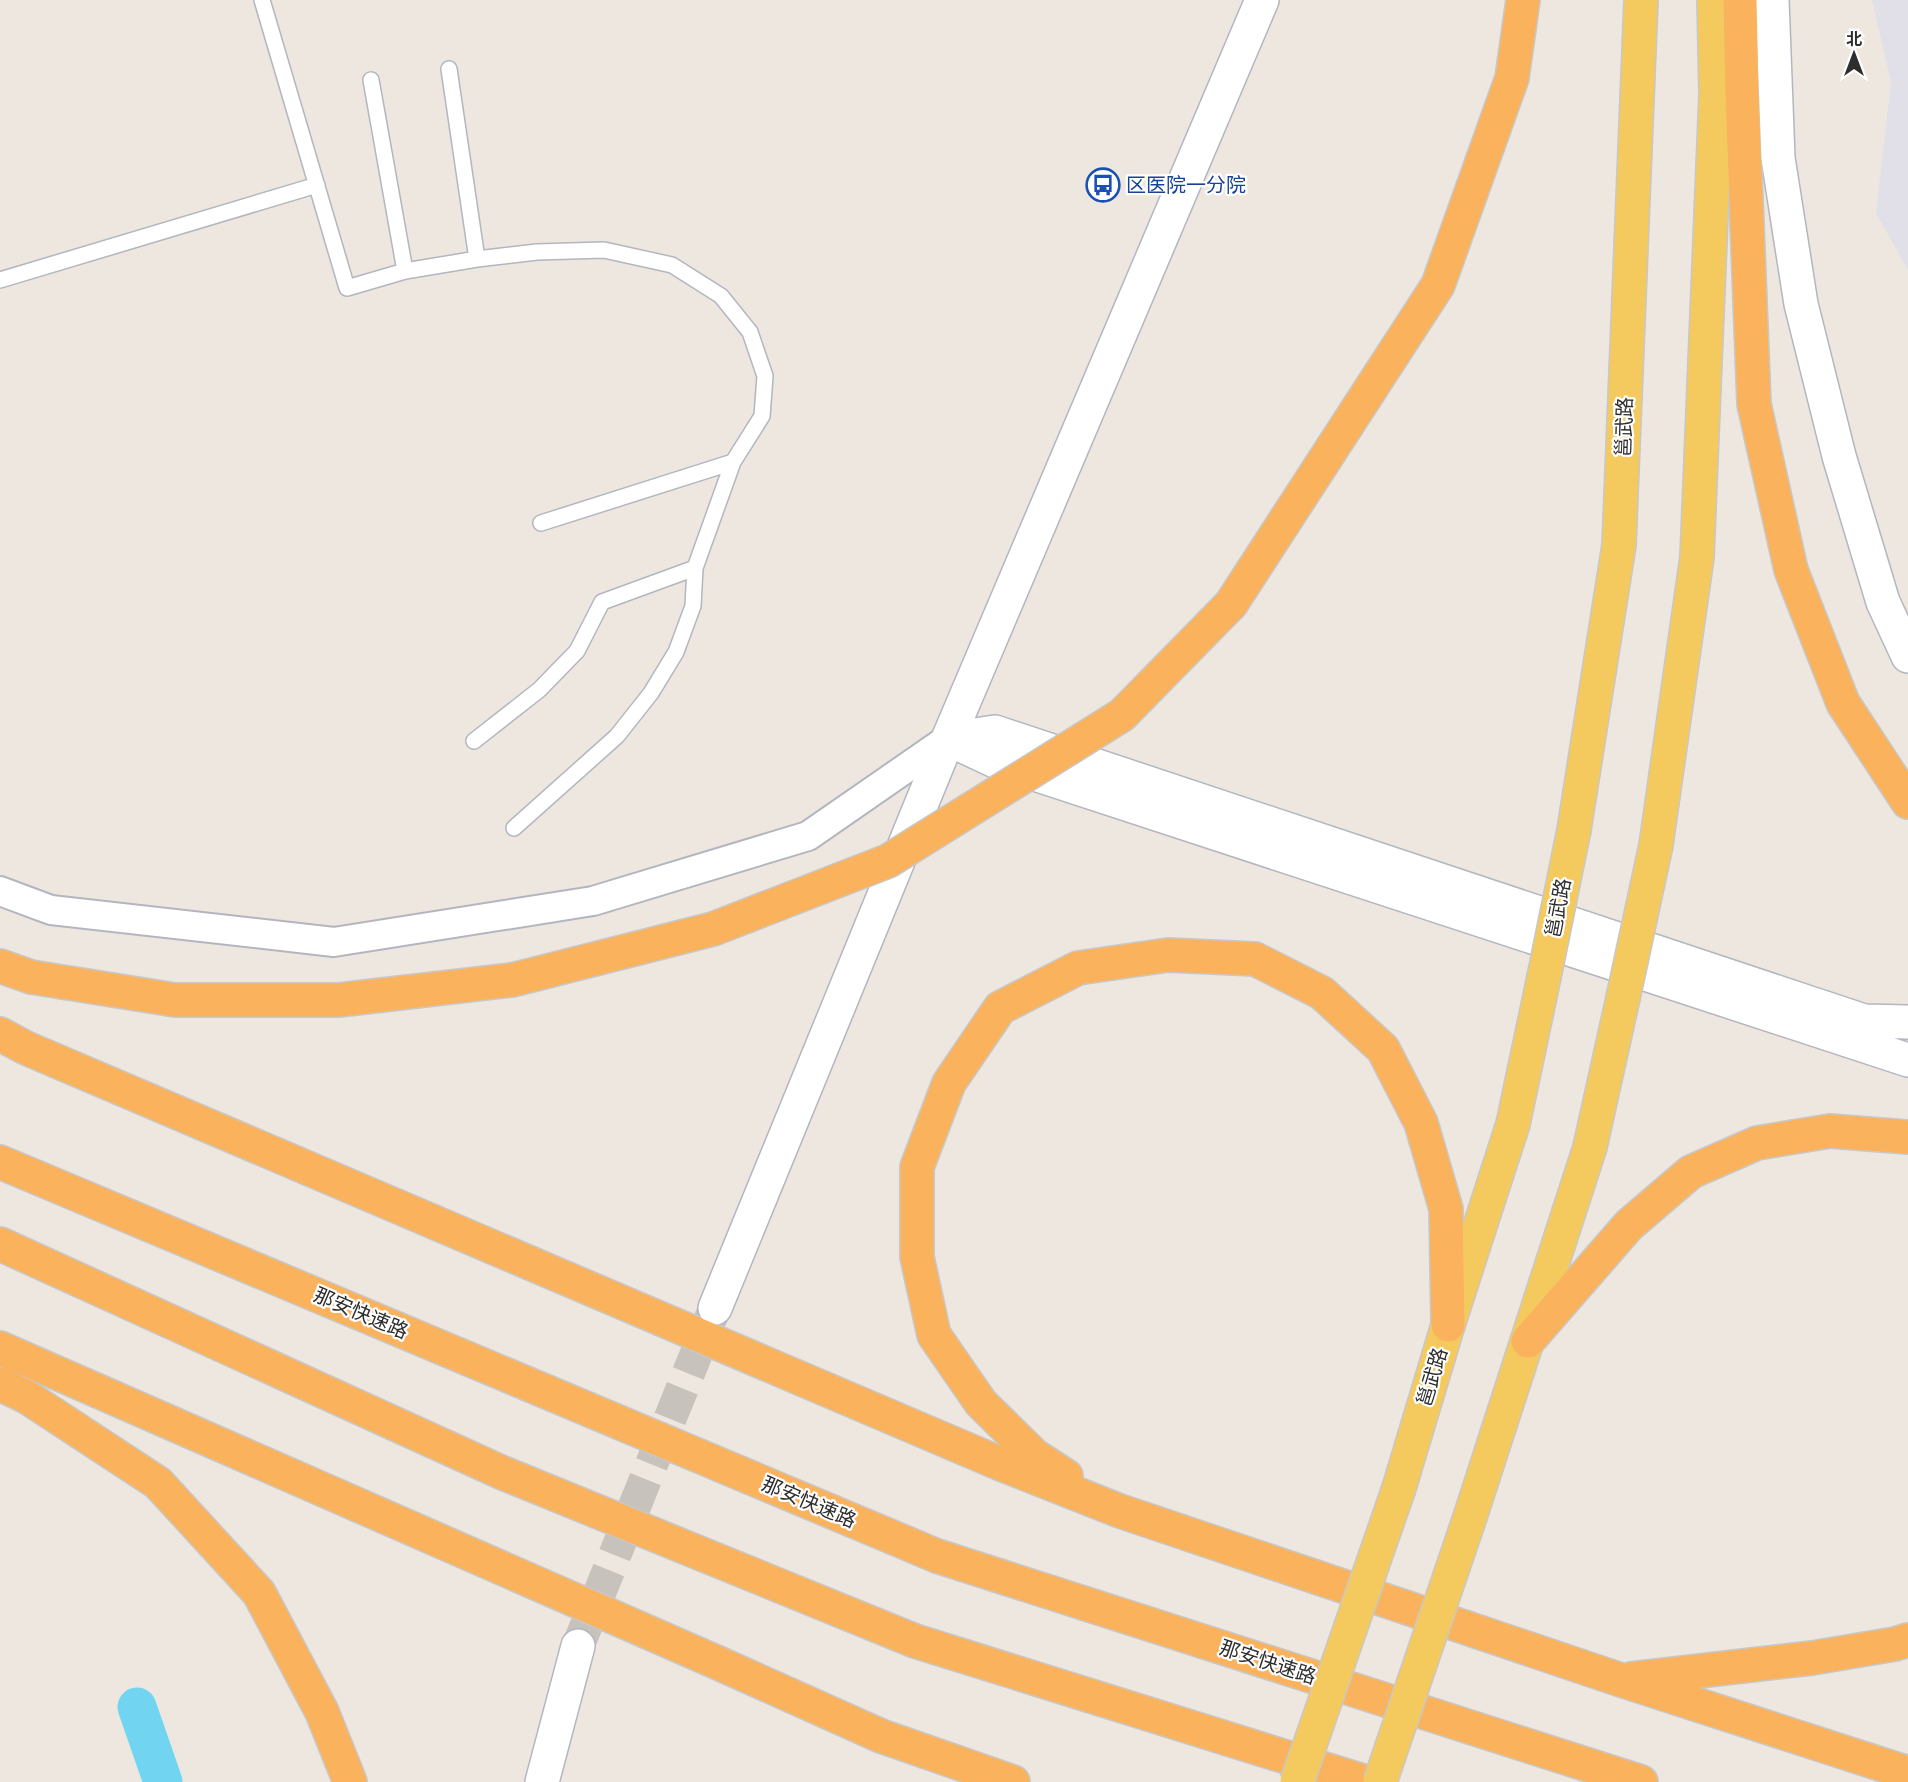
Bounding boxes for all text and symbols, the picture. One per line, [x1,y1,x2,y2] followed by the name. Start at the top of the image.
[1824,24,1884,84] north arrow
[1846,30,1862,49] text: 北
[1085,167,1121,203] bus stop icon: 区医院一分院
[1126,173,1246,197] place label: 区医院一分院
[1611,397,1637,457] street label: 邕武路
[1540,876,1576,940] street label: 邕武路
[310,1282,412,1344] street label: 那安快速路
[1412,1345,1452,1409] street label: 邕武路
[758,1471,860,1533] street label: 那安快速路
[1217,1635,1319,1689] street label: 那安快速路

